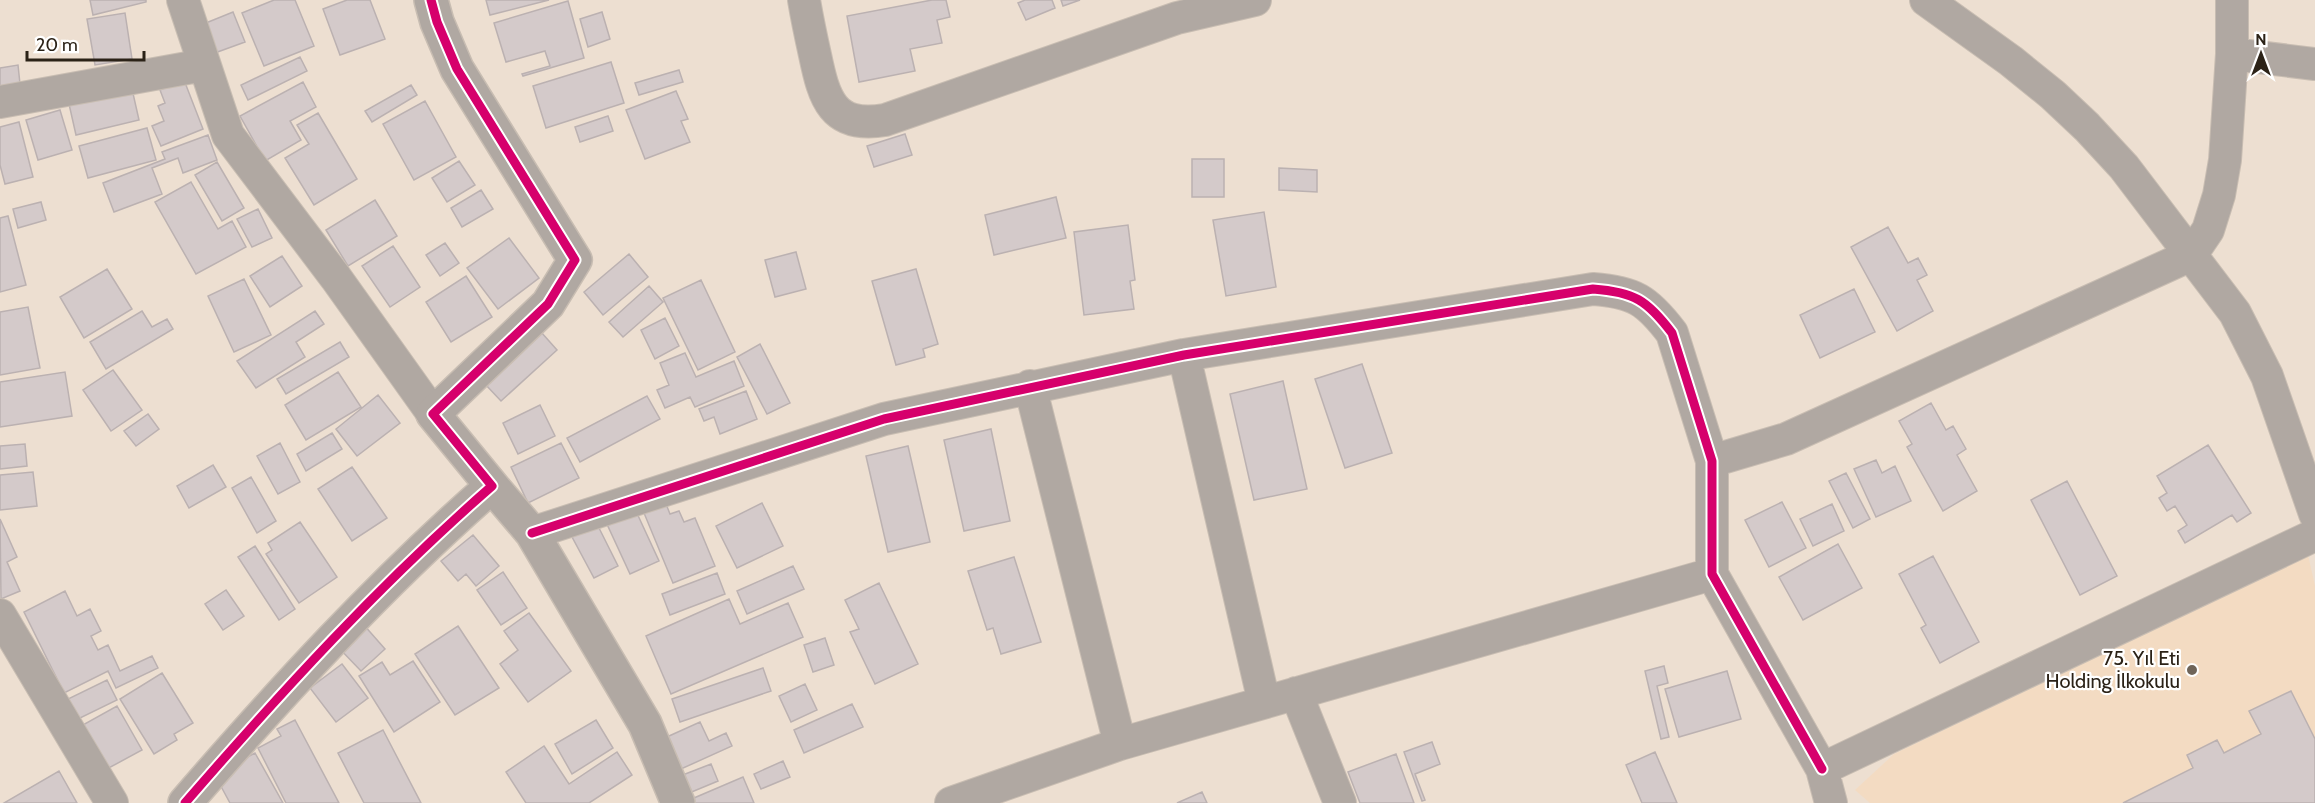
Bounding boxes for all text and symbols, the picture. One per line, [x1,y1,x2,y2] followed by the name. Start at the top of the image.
[27,24,144,62] scale bar
[2231,24,2291,84] north arrow
[2255,30,2267,49] text: N
[36,34,78,56] text: 20 m
[2046,646,2180,693] place label: 75. Yıl Eti Holding İlkokulu
[2185,663,2199,677] marker: 75. Yıl Eti Holding İlkokulu

